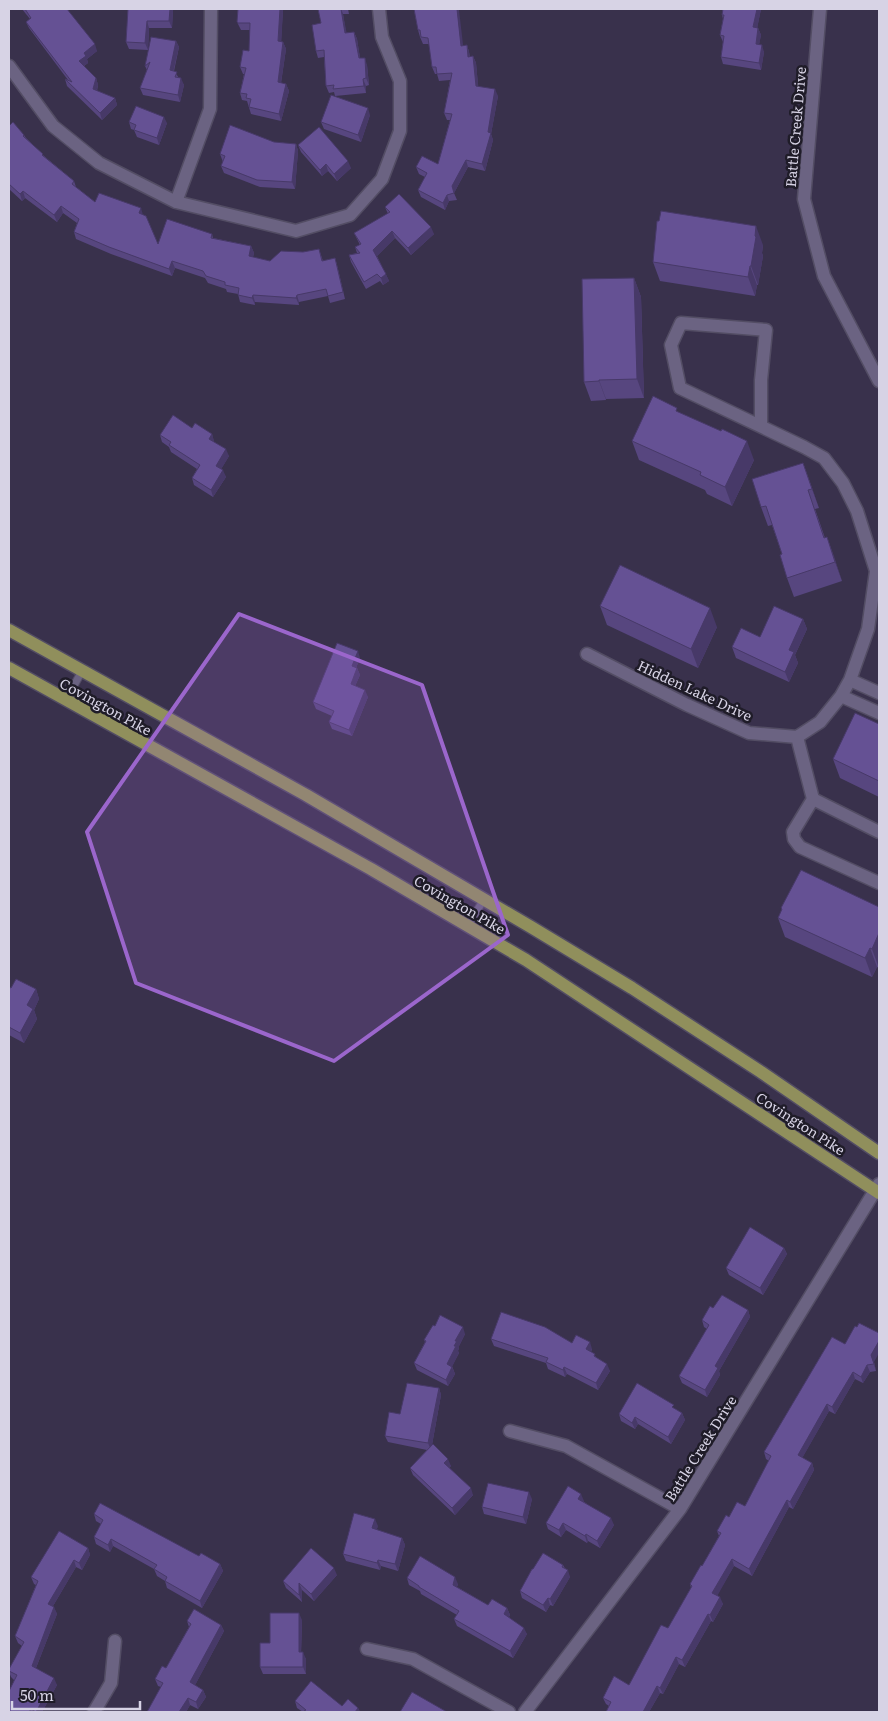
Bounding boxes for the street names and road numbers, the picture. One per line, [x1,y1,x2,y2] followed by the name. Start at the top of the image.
[780,66,810,188] street label: Battle Creek Drive
[635,655,755,725] street label: Hidden Lake Drive
[56,672,156,740] street label: Covington Pike
[411,870,509,938] street label: Covington Pike
[753,1087,849,1159] street label: Covington Pike
[659,1391,741,1505] street label: Battle Creek Drive

